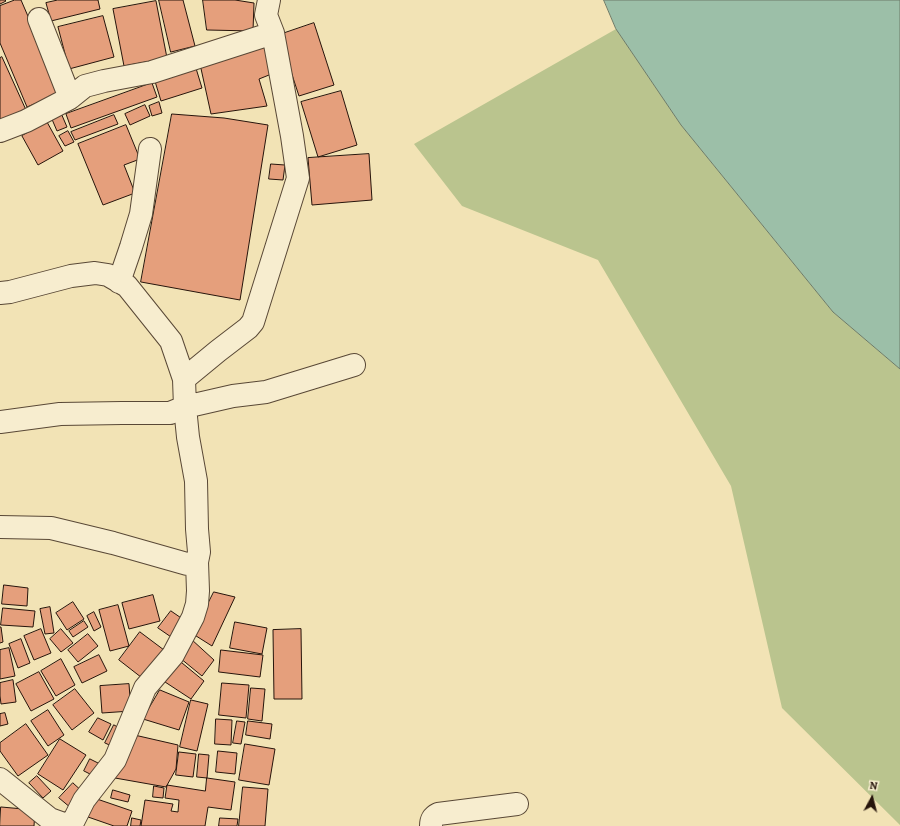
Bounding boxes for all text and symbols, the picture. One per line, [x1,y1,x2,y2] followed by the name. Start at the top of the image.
[852,778,892,818] north arrow
[869,778,878,794] text: N

